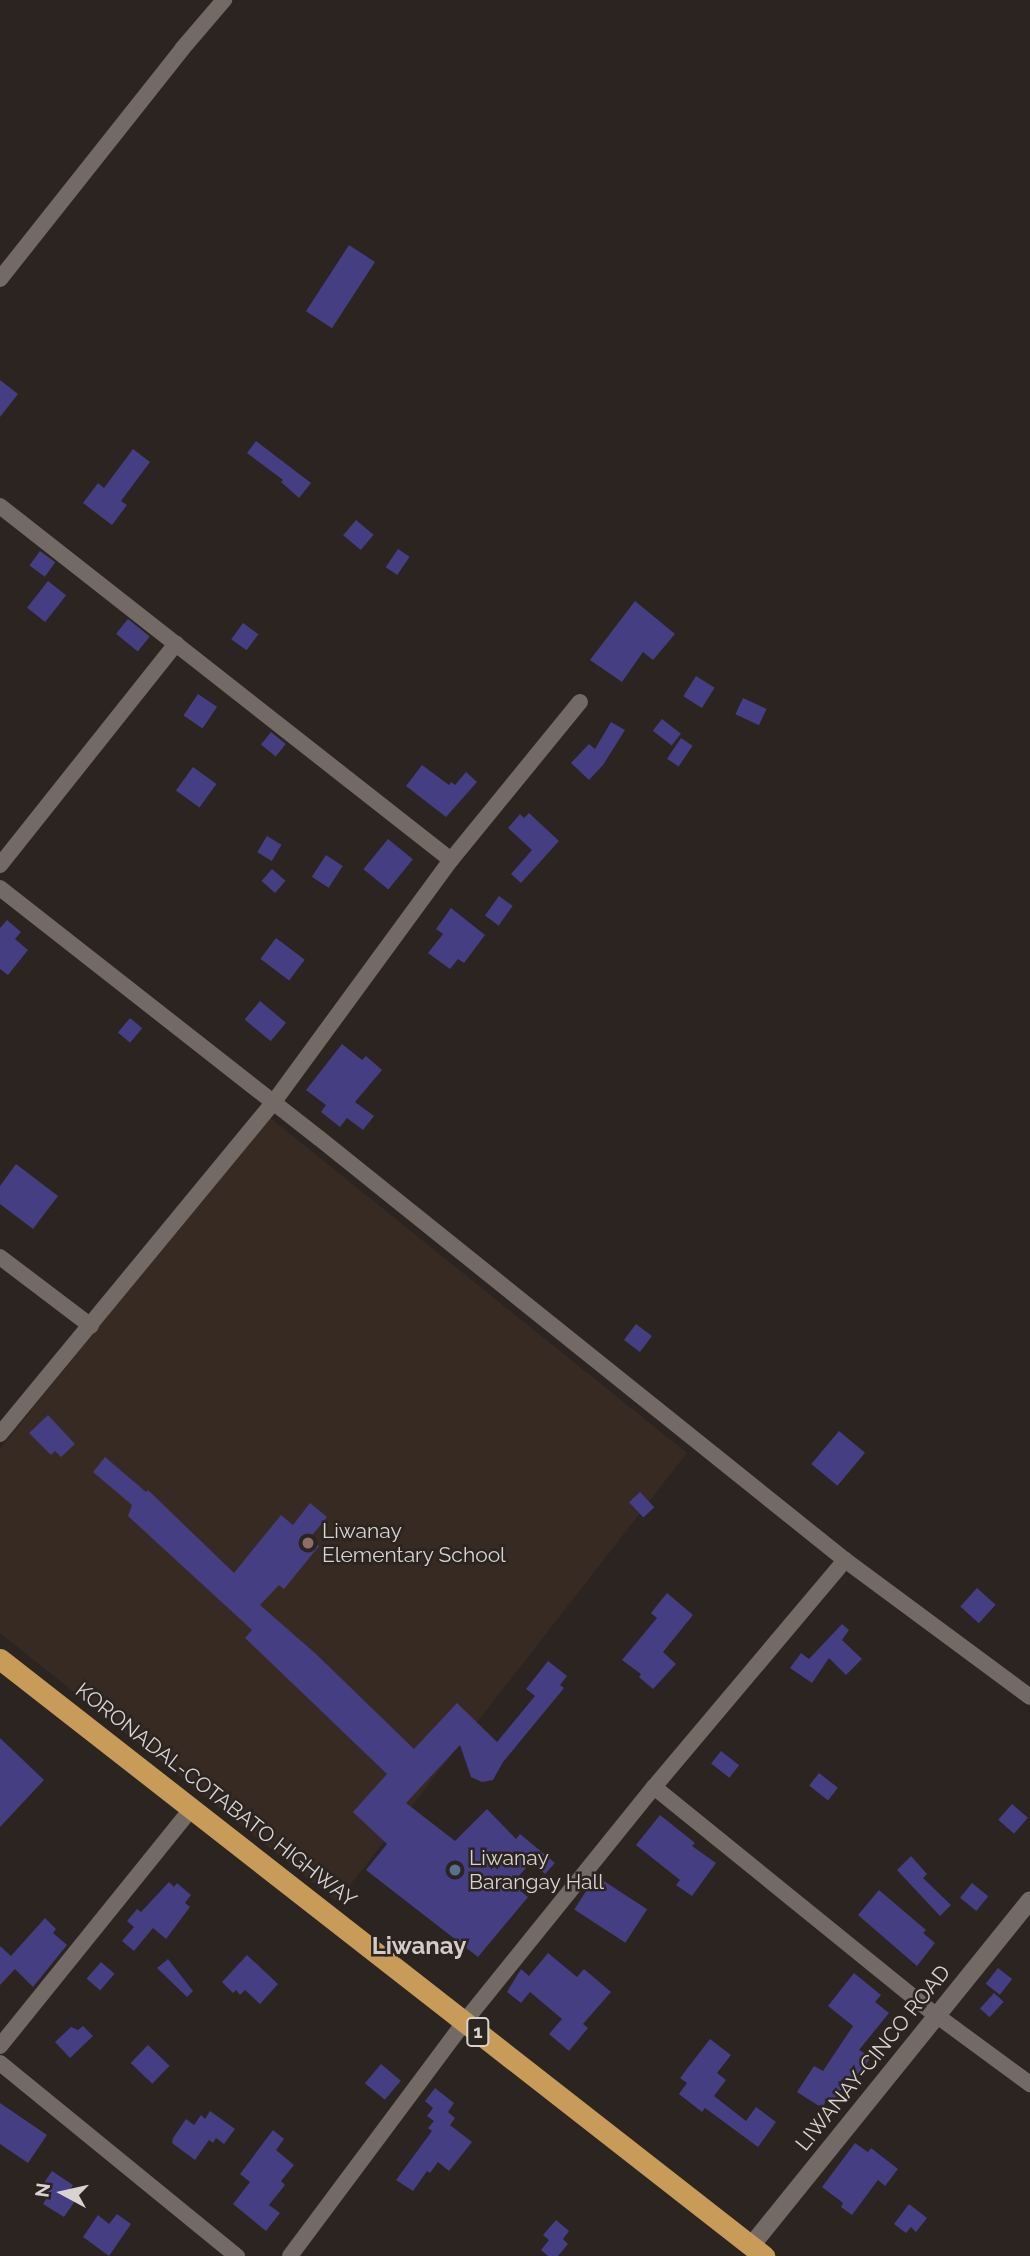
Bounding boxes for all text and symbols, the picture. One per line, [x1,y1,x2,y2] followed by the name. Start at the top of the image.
[322,1518,506,1568] place label: Liwanay Elementary School
[300,1535,316,1551] marker: Liwanay Elementary School
[70,1677,362,1913] street label: KORONADAL-COTABATO HIGHWAY
[469,1845,605,1895] place label: Liwanay Barangay Hall
[447,1862,463,1878] marker: Liwanay Barangay Hall
[372,1932,466,1960] district label: Liwanay
[790,1960,956,2156] street label: LIWANAY-CINCO ROAD
[466,2016,490,2048] road number: 1
[28,2158,98,2228] north arrow
[30,2181,54,2199] text: N

